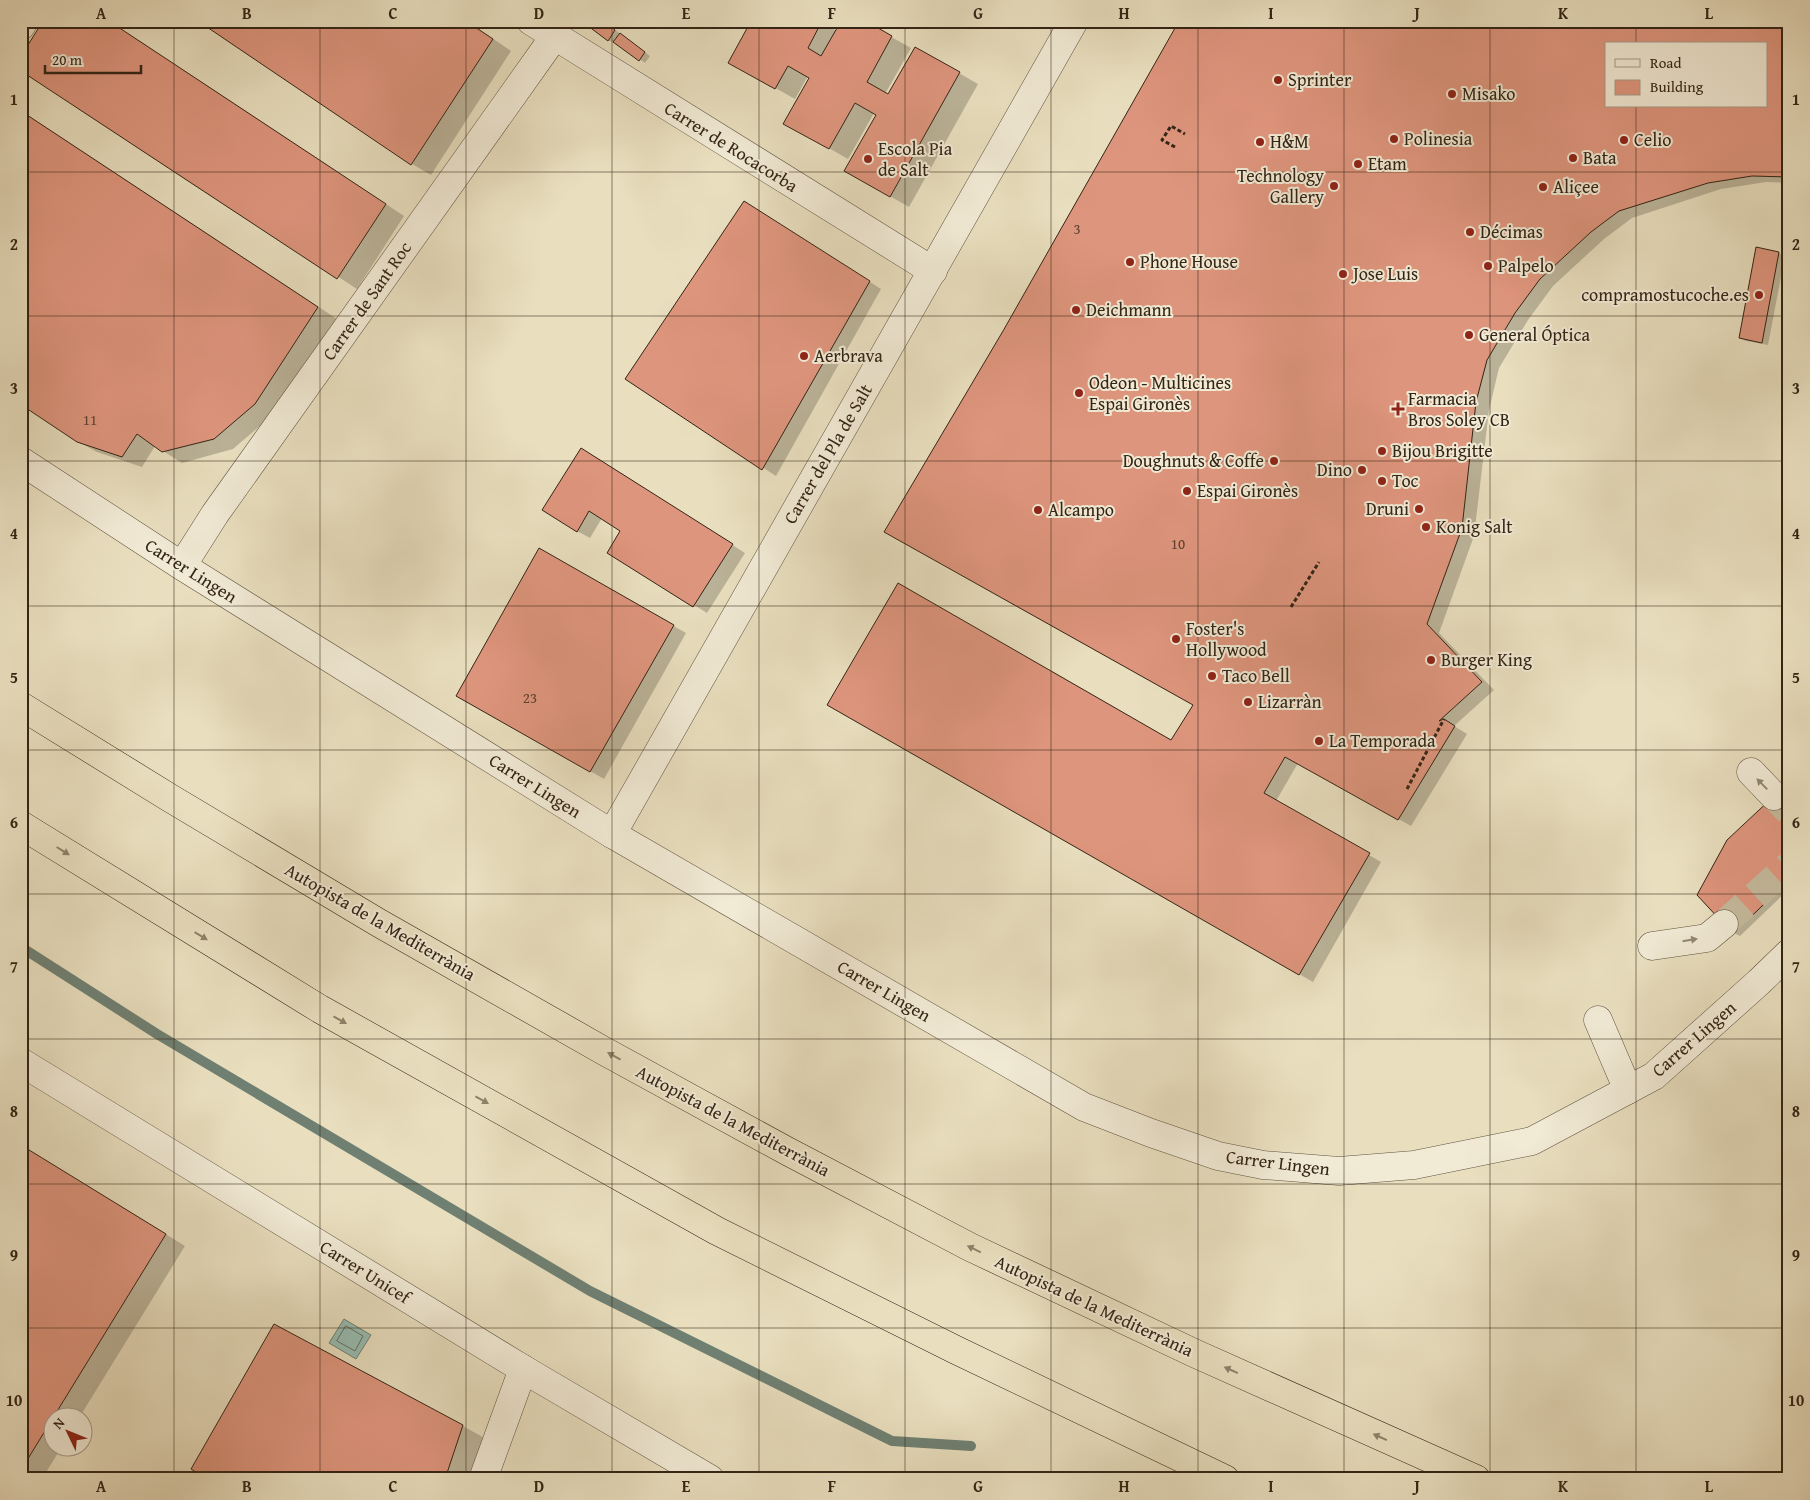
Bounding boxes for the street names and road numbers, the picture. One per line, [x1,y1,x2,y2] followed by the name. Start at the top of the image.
[659,95,804,199] street label: Carrer de Rocacorba
[315,236,418,366] street label: Carrer de Sant Roc
[776,378,879,529] street label: Carrer del Pla de Salt
[140,532,243,610] street label: Carrer Lingen
[484,747,587,825] street label: Carrer Lingen
[280,856,481,988] street label: Autopista de la Mediterrània
[832,953,936,1028] street label: Carrer Lingen
[1646,994,1742,1083] street label: Carrer Lingen
[631,1058,835,1183] street label: Autopista de la Mediterrània
[1225,1143,1331,1182] street label: Carrer Lingen
[315,1233,418,1311] street label: Carrer Unicef
[991,1248,1198,1364] street label: Autopista de la Mediterrània

